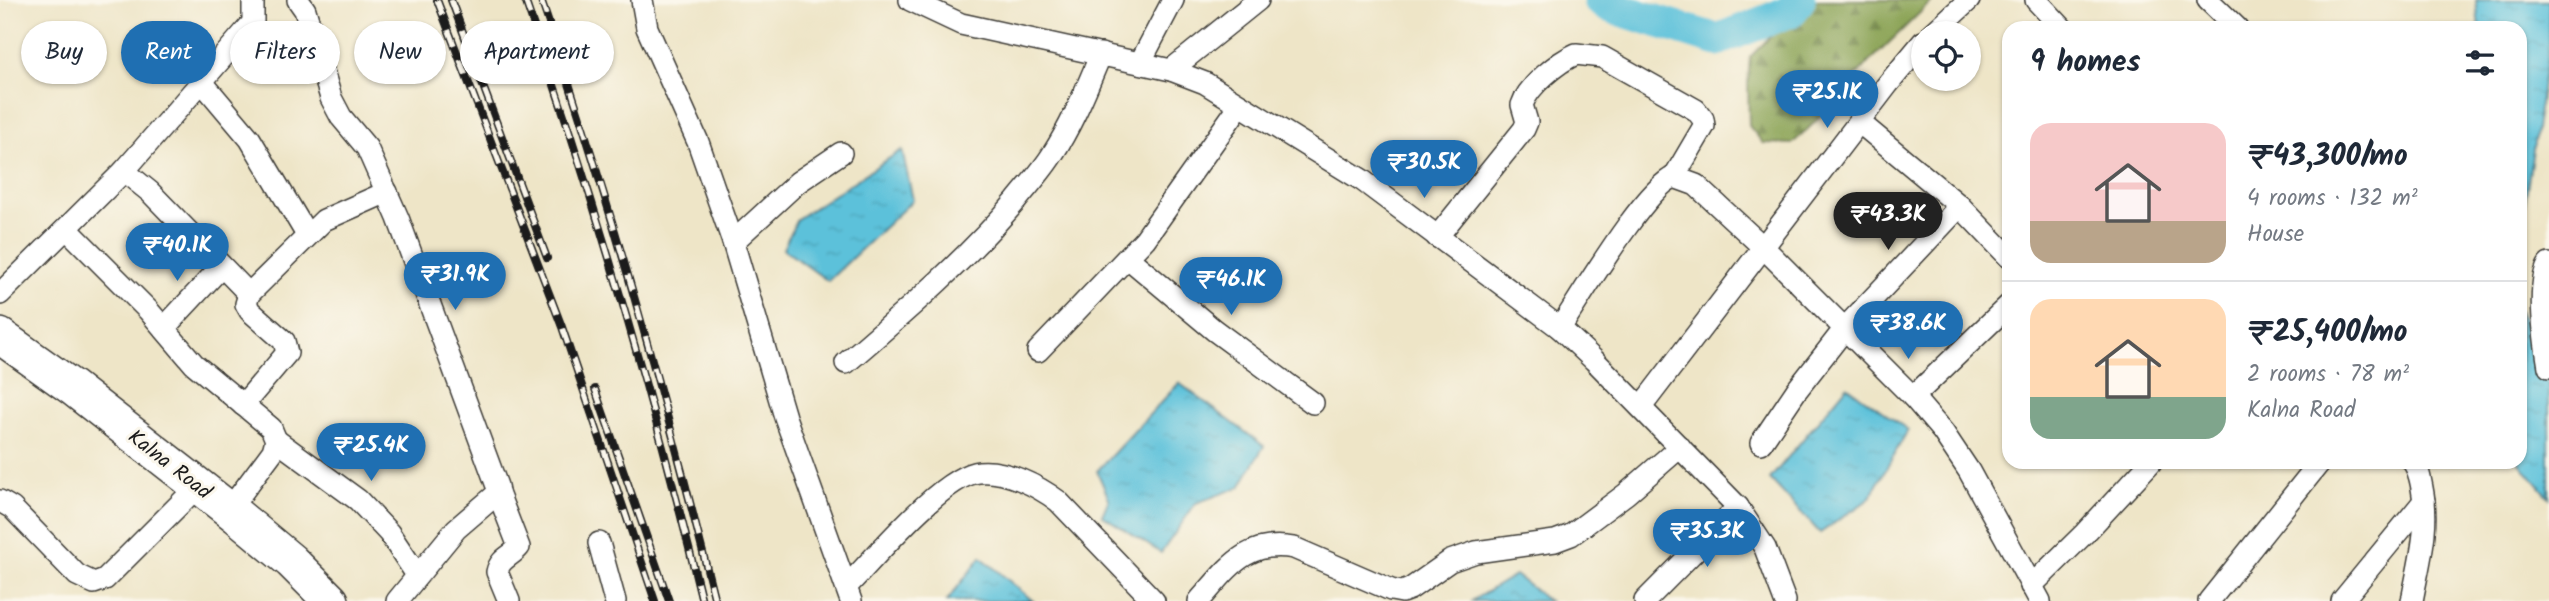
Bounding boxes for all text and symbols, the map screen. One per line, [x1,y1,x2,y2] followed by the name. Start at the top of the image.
[21,21,107,84] chip: Buy
[121,21,216,84] chip: Rent
[230,21,340,84] chip: Filters
[354,21,446,84] chip: New
[460,21,614,84] chip: Apartment
[1911,21,1981,91] map controls
[1911,21,1981,91] button: locate
[2030,39,2141,87] text: 9 homes
[2461,44,2499,82] icon: filters
[1770,71,1884,130] pin: ₹25.1K
[1791,75,1863,111] text: ₹25.1K
[2247,133,2408,181] text: ₹43,300/mo
[1367,140,1481,200] pin: ₹30.5K
[1386,145,1462,181] text: ₹30.5K
[2086,151,2170,235] icon: home
[2247,181,2418,217] text: 4 rooms · 132 m²
[1831,192,1945,252] pin: ₹43.3K
[1849,197,1927,233] text: ₹43.3K
[2247,217,2304,253] text: House
[120,224,234,283] pin: ₹40.1K
[142,228,212,264] text: ₹40.1K
[398,252,512,312] pin: ₹31.9K
[420,257,490,293] text: ₹31.9K
[1174,258,1288,317] pin: ₹46.1K
[1195,262,1267,298] text: ₹46.1K
[1851,302,1965,361] pin: ₹38.6K
[1869,306,1947,342] text: ₹38.6K
[2247,309,2407,357] text: ₹25,400/mo
[2086,327,2170,411] icon: home
[2247,357,2409,393] text: 2 rooms · 78 m²
[2247,393,2355,429] text: Kalna Road
[120,422,219,509] street label: Kalna Road
[314,424,428,483] pin: ₹25.4K
[333,428,409,464] text: ₹25.4K
[1650,510,1764,569] pin: ₹35.3K
[1669,514,1745,550] text: ₹35.3K

